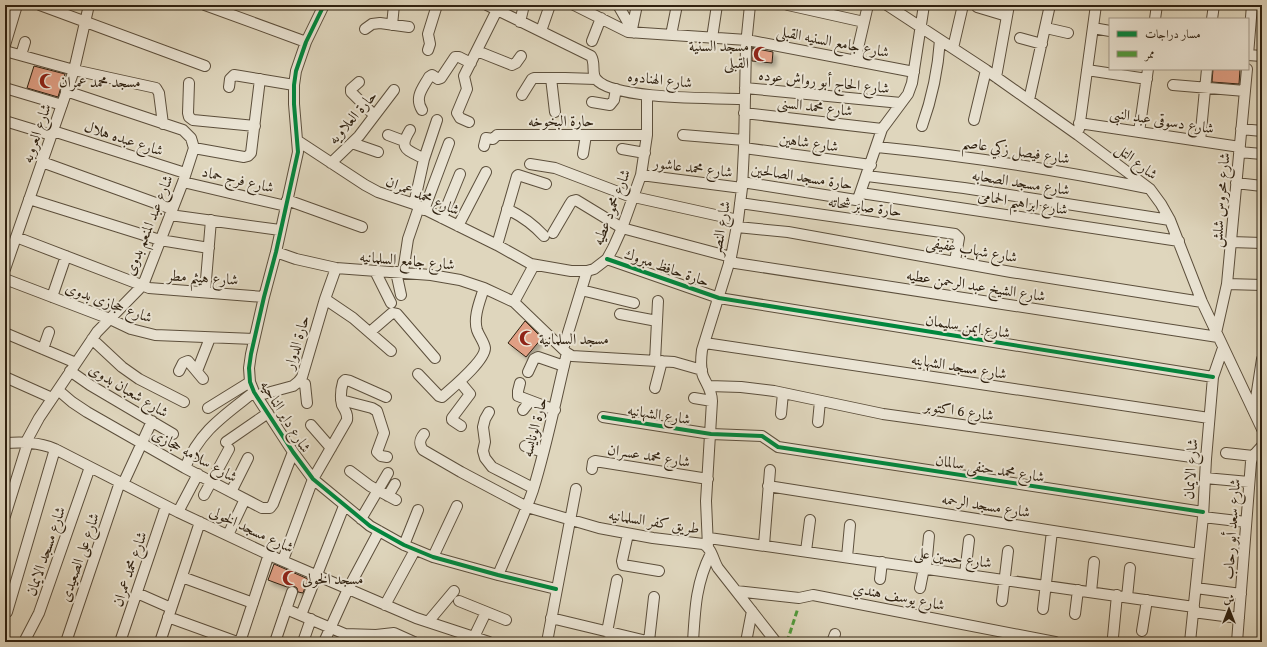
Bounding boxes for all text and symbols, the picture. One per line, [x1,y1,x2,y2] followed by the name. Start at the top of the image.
[1109,18,1249,70] legend
[774,20,891,66] street label: شارع جامع السنيه القبلى
[1145,25,1201,42] text: مسار دراجات
[689,35,749,74] place label: مسجد السنية القبلى
[752,45,770,63] mosque icon: مسجد السنية القبلى
[1143,45,1155,62] text: ممر
[757,64,891,101] street label: شارع الحاج أبو رواش عوده
[626,65,693,96] street label: شارع الهنادوه
[59,71,141,92] place label: مسجد محمد عمران
[38,72,56,90] mosque icon: مسجد محمد عمران
[323,85,381,149] street label: حارة العلاويه
[776,91,854,124] street label: شارع محمد السنى
[16,100,59,167] street label: شارع العروبه
[1108,101,1216,142] street label: شارع دسوقى عبد النبى
[528,110,594,131] street label: حارة البخوخه
[81,115,166,164] street label: شارع عبده هلال
[778,127,840,160] street label: شارع شاهين
[960,131,1071,174] street label: شارع فيصل زكي عاصم
[1110,138,1163,187] street label: شارع التل
[650,151,734,185] street label: شارع محمد عاشور
[1205,152,1238,249] street label: شارع محروس شلش
[750,158,854,194] street label: حارة مسجد الصالحين
[199,161,276,200] street label: شارع فرج حماد
[970,164,1071,203] street label: شارع مسجد الصحابه
[587,166,638,249] street label: شارع محمود عطيه
[382,170,463,223] street label: شارع محمد عمران
[118,172,181,280] street label: شارع عبد المنعم بدوى
[976,185,1069,224] street label: شارع ابراهيم الحمامى
[827,190,903,222] street label: حارة صابر شحاته
[705,199,738,259] street label: شارع النصر
[924,231,1019,270] street label: شارع شهاب عفيفى
[622,243,712,291] street label: حارة حافظ مبروك
[358,245,456,279] street label: شارع جامع السلمانيه
[165,264,239,295] street label: شارع هيثم مطر
[904,264,1047,310] street label: شارع الشيخ عبد الرحمن عطيه
[61,277,156,330] street label: شارع حجازى بدوى
[924,309,1012,346] street label: شارع ايمن سليمان
[277,312,314,373] street label: حارة الدوار
[539,328,609,349] place label: مسجد السلمانية
[518,329,536,347] mosque icon: مسجد السلمانية
[909,348,1008,387] street label: شارع مسجد الشهاينه
[84,358,173,425] street label: شارع شعبان بدوى
[253,376,317,458] street label: شارع داير الناحيه
[920,394,995,428] street label: شارع 6 اكتوبر
[516,395,552,459] street label: حارة الونايسه
[625,399,692,432] street label: شارع الشهانيه
[147,423,241,490] street label: شارع سلامه حجازى
[606,438,692,475] street label: شارع محمد عسران
[1177,438,1206,500] street label: شارع الايمان
[933,449,1046,490] street label: شارع محمد حنفى سالمان
[1217,478,1248,580] street label: شارع سعد أبو رحاب
[940,488,1032,525] street label: شارع مسجد الرحمه
[205,500,298,560] street label: شارع مسجد الخولى
[20,503,73,600] street label: شارع مسجد الايمان
[607,503,701,539] street label: طريق كفر السلمانيه
[54,510,107,605] street label: شارع على الصعيدى
[106,529,154,610] street label: شارع محمد عمران
[912,541,993,576] street label: شارع حسين على
[302,568,363,589] place label: مسجد الخولى
[281,569,299,587] mosque icon: مسجد الخولى
[851,577,947,618] street label: شارع يوسف هندي
[1209,589,1249,629] north arrow
[1224,591,1235,607] text: ش

